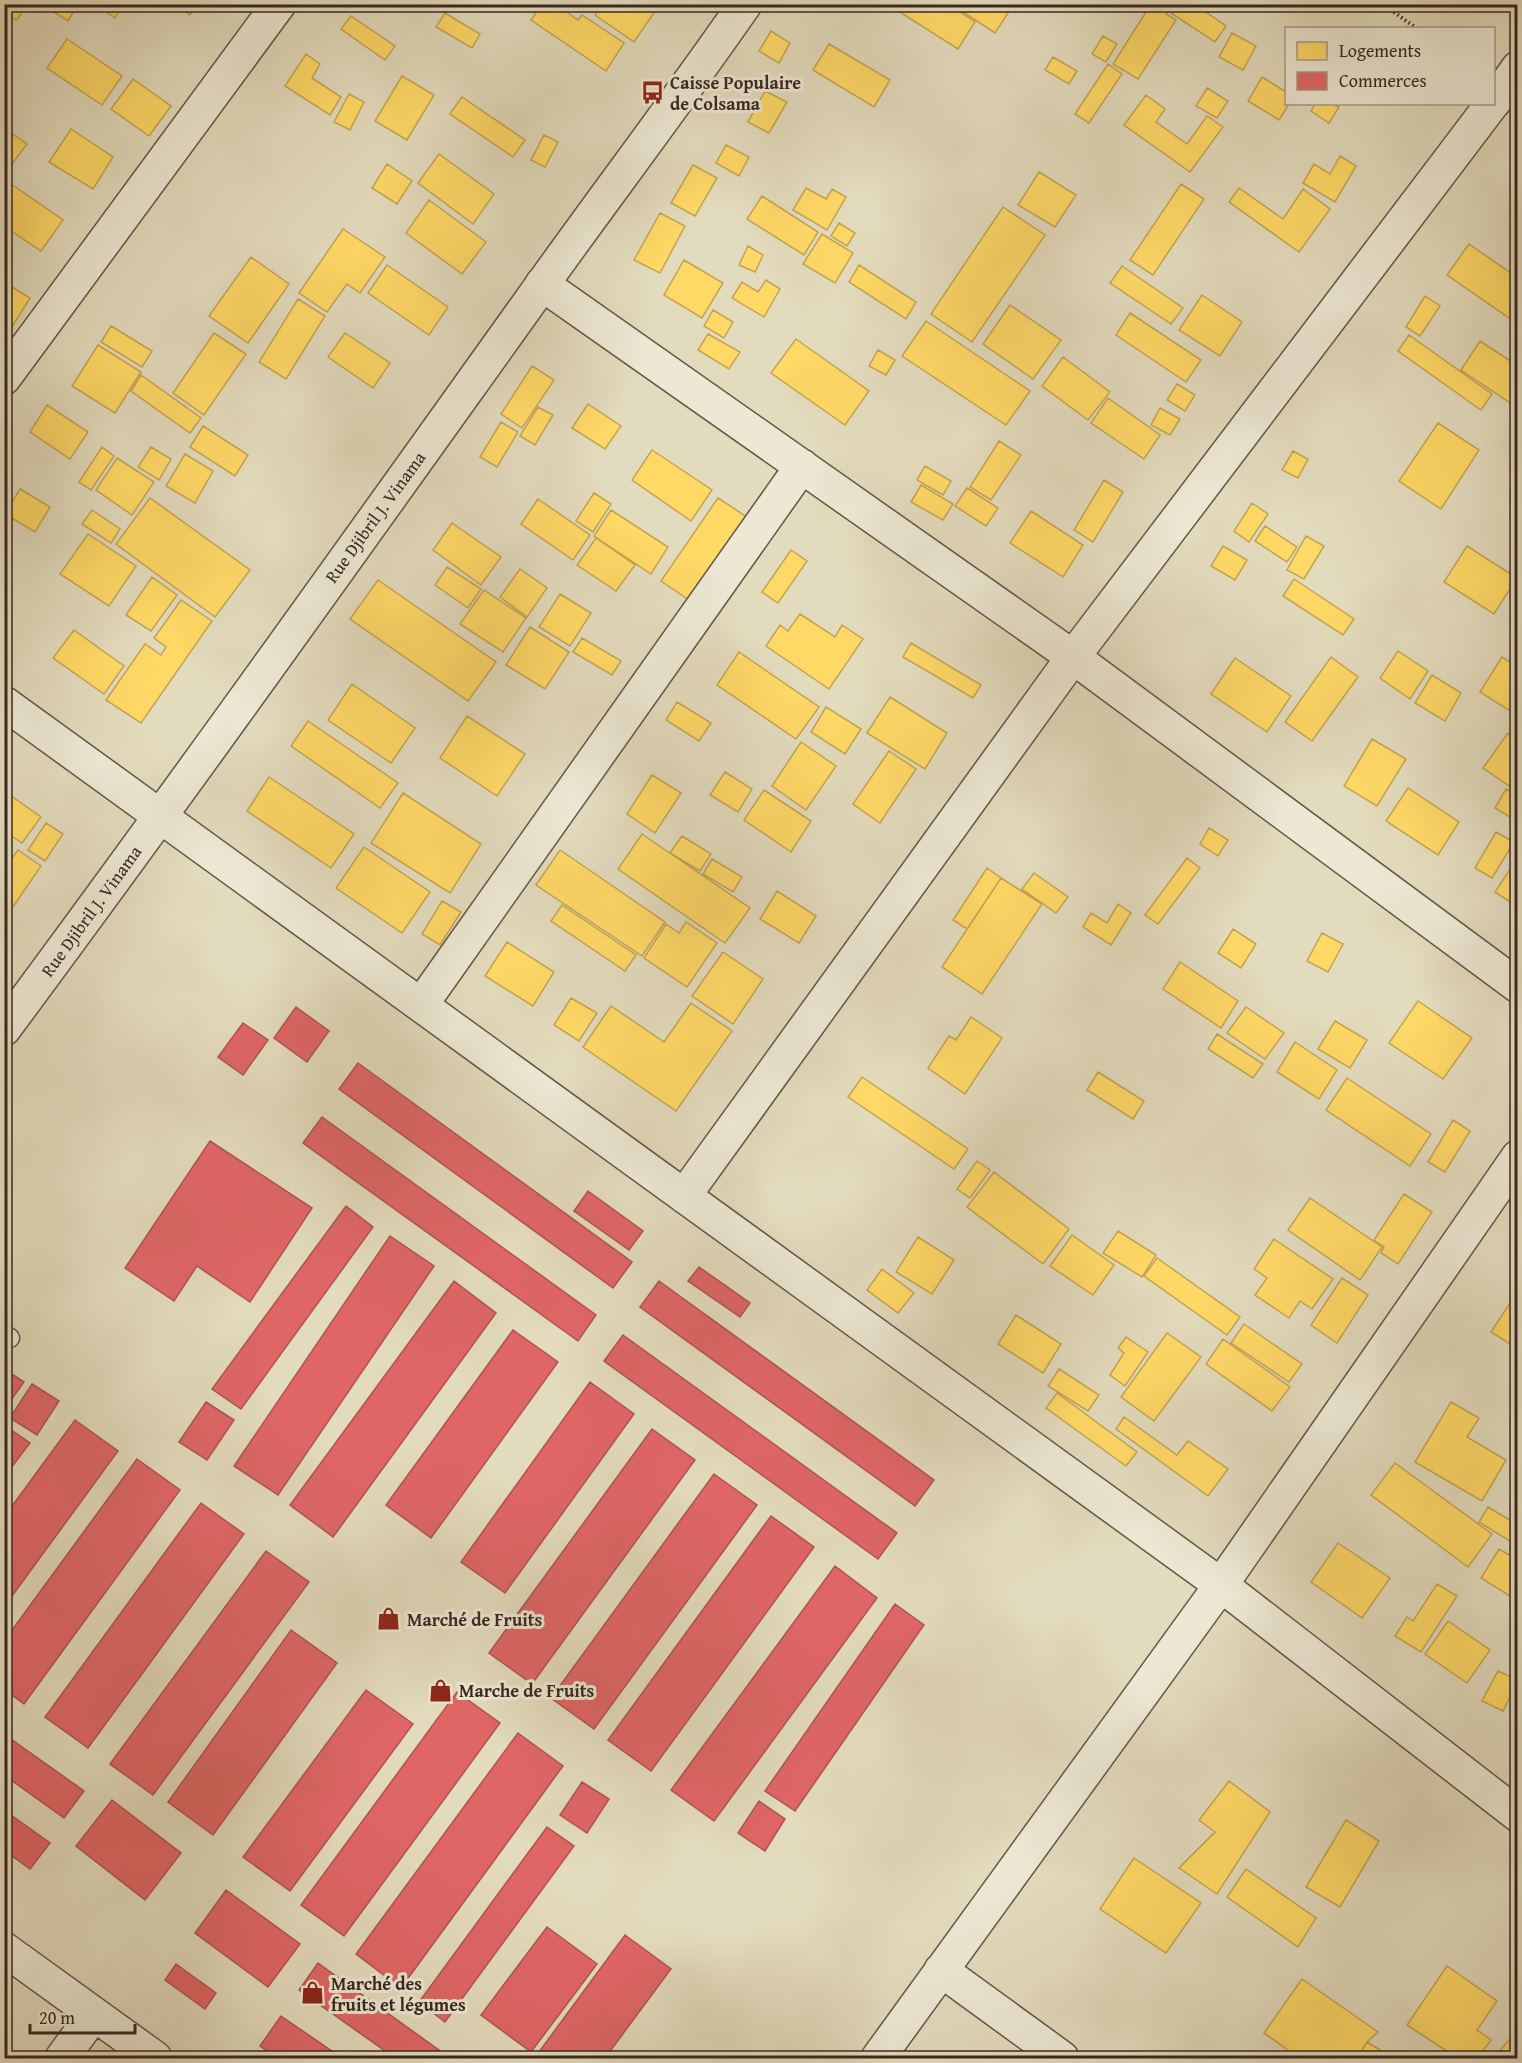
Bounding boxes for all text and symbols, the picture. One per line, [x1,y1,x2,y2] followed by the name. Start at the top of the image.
[1285,27,1495,105] legend
[1339,37,1421,64] text: Logements
[1339,67,1427,94] text: Commerces
[670,69,801,117] place label: Caisse Populaire de Colsama
[639,79,665,105] bus stop icon: Caisse Populaire de Colsama
[318,445,432,588] street label: Rue Djibril J. Vinama
[34,839,148,982] street label: Rue Djibril J. Vinama
[376,1606,402,1632] shop icon: Marché de Fruits
[407,1606,543,1633] place label: Marché de Fruits
[428,1677,454,1703] shop icon: Marche de Fruits
[459,1677,595,1704] place label: Marche de Fruits
[331,1970,466,2018] place label: Marché des fruits et légumes
[300,1980,326,2006] shop icon: Marché des fruits et légumes
[30,1997,135,2035] scale bar
[39,2004,75,2031] text: 20 m

